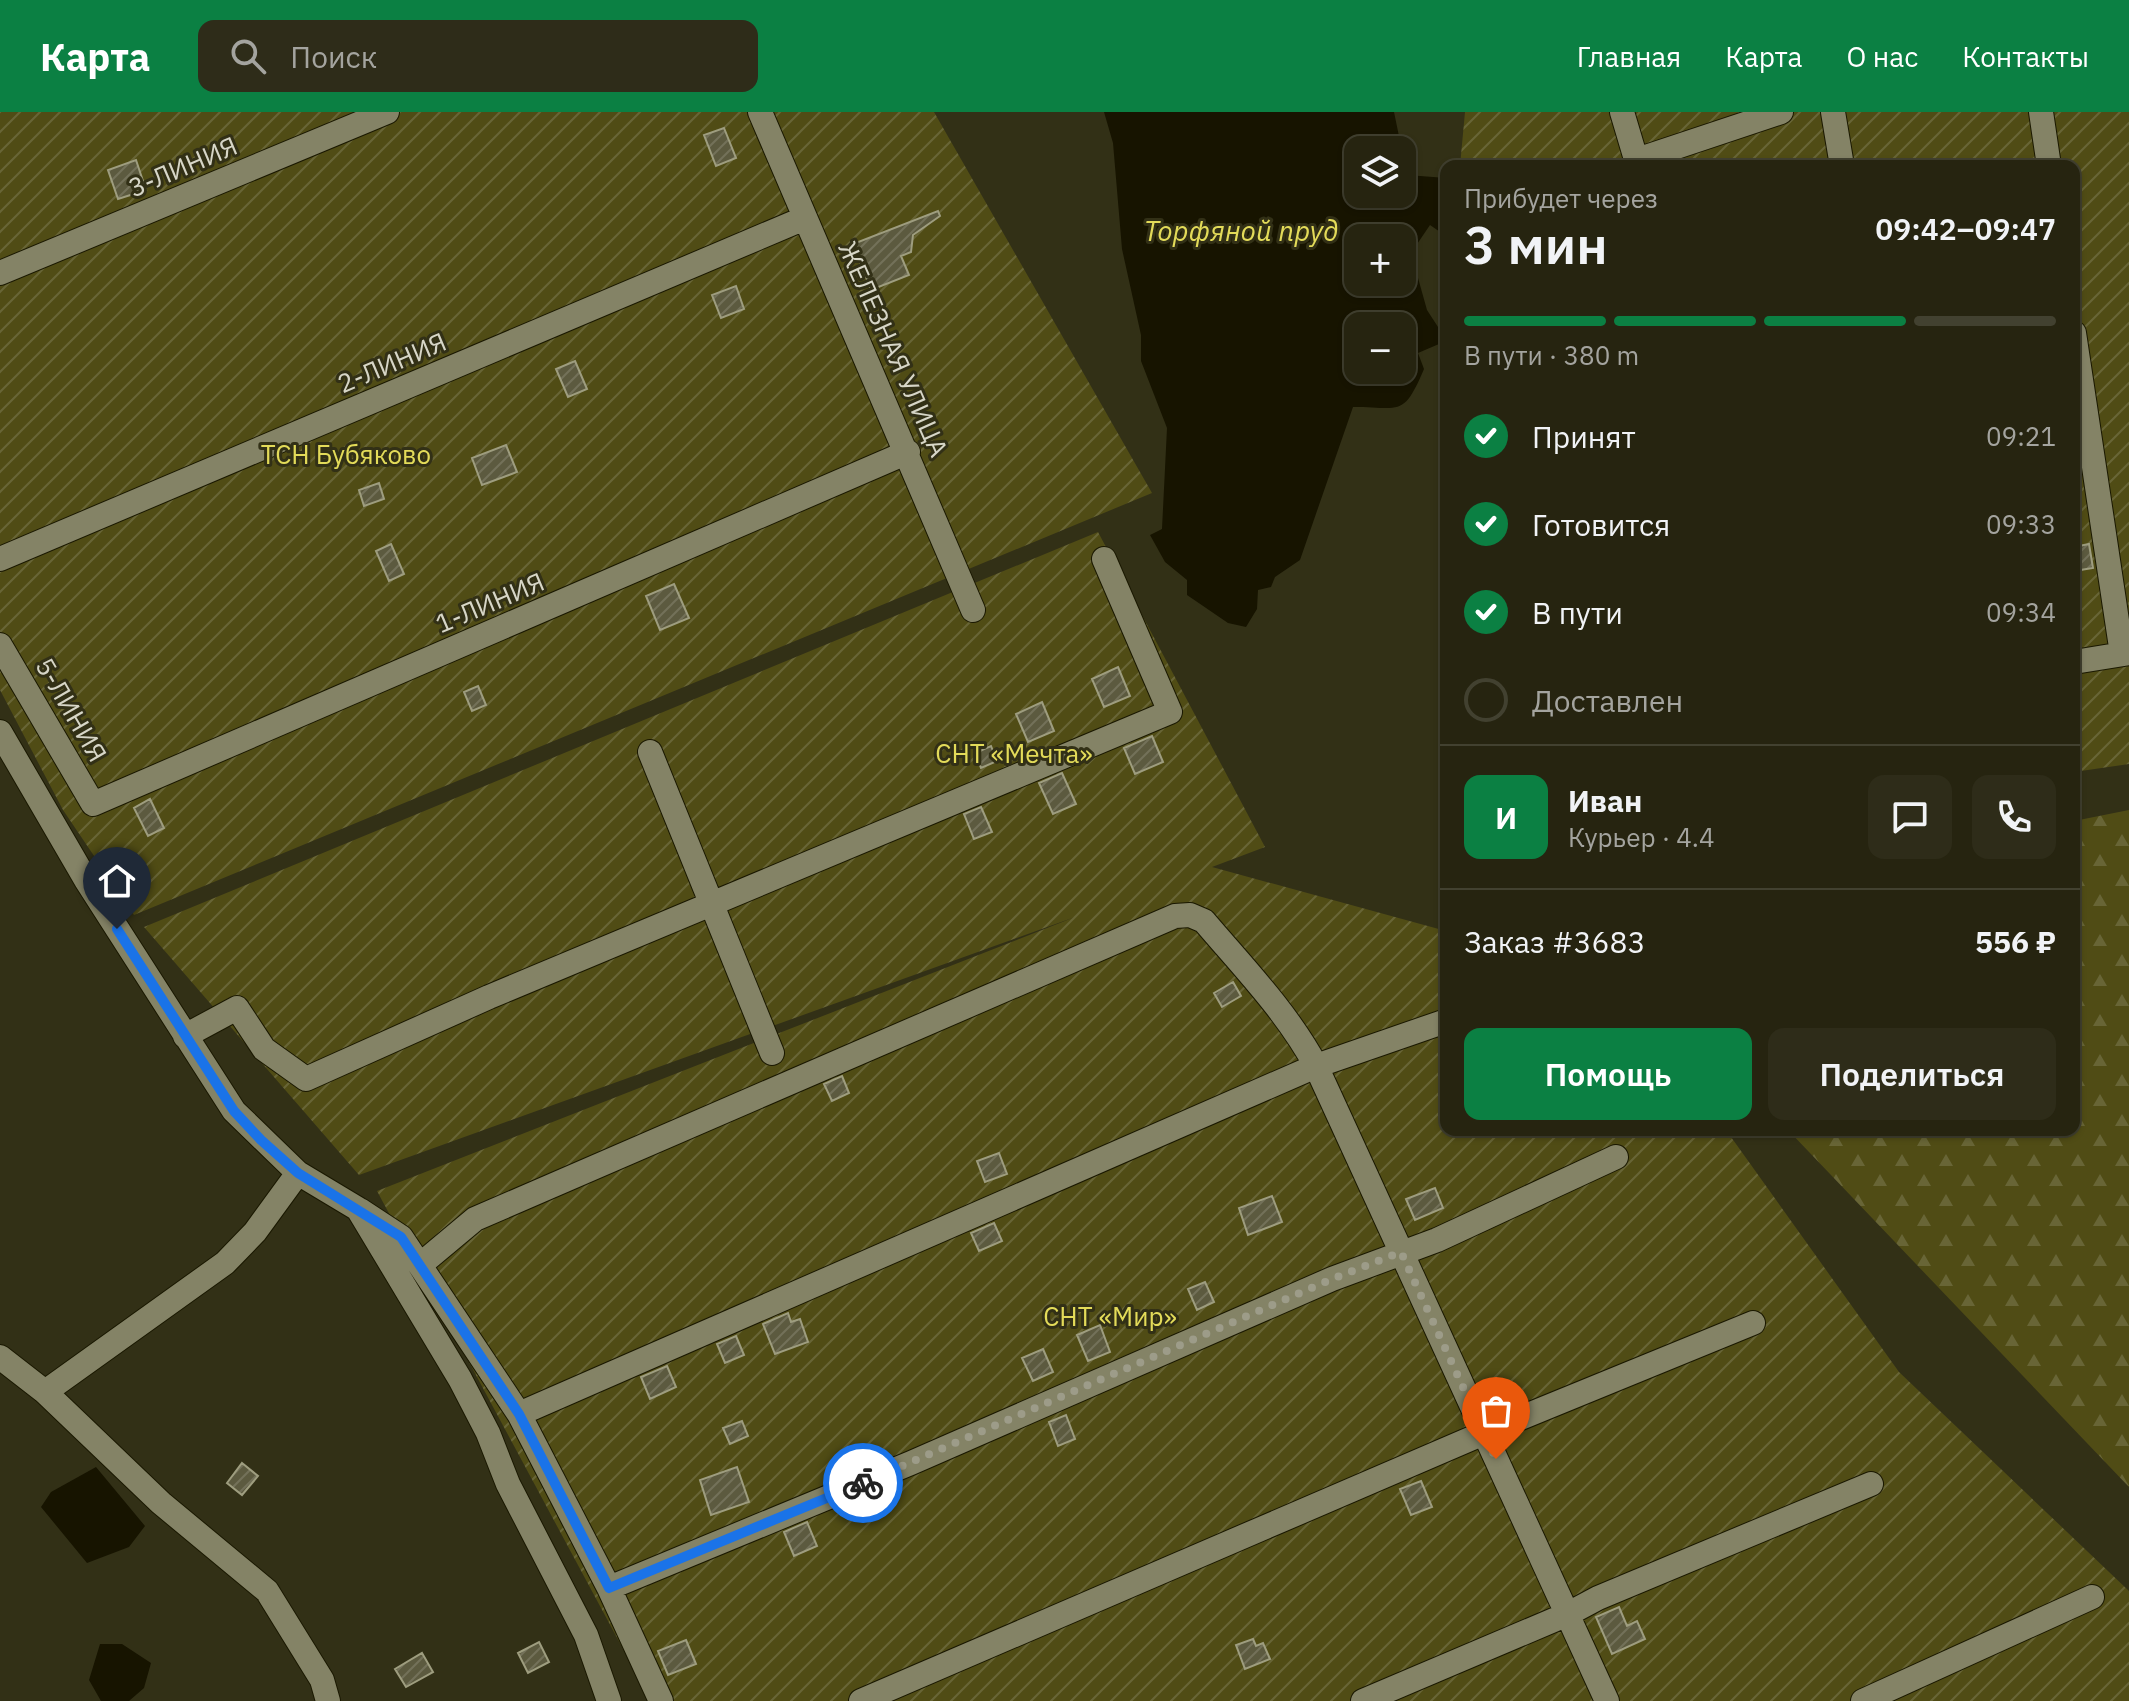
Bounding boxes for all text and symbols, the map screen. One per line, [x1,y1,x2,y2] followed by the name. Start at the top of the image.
[198,20,758,92] search box
[40,32,150,81] text: Карта
[226,34,270,78] icon: search
[290,37,377,76] text: Поиск
[1577,38,1681,75] text: Главная
[1725,38,1802,75] text: Карта
[1846,38,1918,75] text: О нас
[1962,38,2089,75] text: Контакты
[123,128,242,204] street label: 3-ЛИНИЯ
[1344,136,1416,384] map controls
[1344,136,1416,208] button: layers
[1464,181,1658,215] text: Прибудет через
[1875,209,2056,248] text: 09:42–09:47
[1464,211,1608,278] text: 3 мин
[1143,212,1339,249] water label: Торфяной пруд
[1344,224,1416,296] button: +
[831,235,957,462] street label: ЖЕЛЕЗНАЯ УЛИЦА
[1344,312,1416,384] button: −
[332,324,451,400] street label: 2-ЛИНИЯ
[1464,338,1639,372] text: В пути · 380 m
[1464,414,1508,458] icon: check
[1532,417,1636,456] text: Принят
[1986,419,2056,453] text: 09:21
[261,437,431,471] park label: ТСН Бубяково
[1464,502,1508,546] icon: check
[1532,505,1670,544] text: Готовится
[1986,507,2056,541] text: 09:33
[430,564,549,640] street label: 1-ЛИНИЯ
[1464,590,1508,634] icon: check
[1532,593,1623,632] text: В пути
[1986,595,2056,629] text: 09:34
[28,651,115,768] street label: 5-ЛИНИЯ
[1532,681,1683,720] text: Доставлен
[935,736,1093,770] park label: СНТ «Мечта»
[1868,775,1952,859] button: chat
[1972,775,2056,859] button: phone
[1568,781,1642,820] text: Иван
[1495,798,1517,837] text: И
[1568,820,1715,854] text: Курьер · 4.4
[83,847,151,929] pin
[95,859,139,903] icon: home
[1464,922,1646,961] text: Заказ #3683
[1975,922,2056,961] text: 556 ₽
[1464,1028,1752,1120] button: Помощь
[1768,1028,2056,1120] button: Поделиться
[1043,1299,1177,1333] park label: СНТ «Мир»
[1462,1377,1530,1459] pin
[1474,1389,1518,1433] icon: bag
[823,1443,903,1523] courier
[841,1461,885,1505] icon: bike

